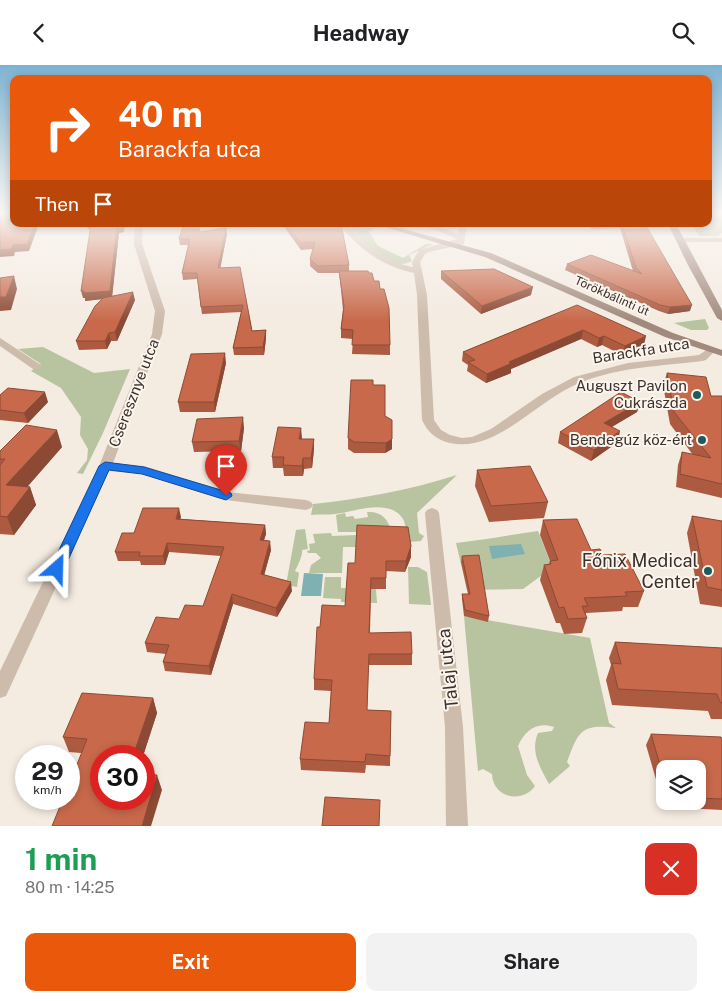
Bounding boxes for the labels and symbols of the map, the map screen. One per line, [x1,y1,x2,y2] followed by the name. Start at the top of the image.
[572,273,652,319] street label: Törökbálinti út
[591,334,690,367] street label: Barackfa utca
[105,336,162,449] street label: Cseresznye utca
[576,377,687,411] place label: Auguszt Pavilon Cukrászda
[691,389,703,401] marker: Auguszt Pavilon Cukrászda
[570,431,692,448] place label: Bendegúz köz-ért
[696,434,708,446] marker: Bendegúz köz-ért
[205,445,247,496] pin
[30,542,82,594] position arrow
[582,550,698,592] place label: Főnix Medical Center
[702,565,714,577] marker: Főnix Medical Center
[433,628,462,710] street label: Talaj utca
[90,745,155,810] speed limit sign: 30

